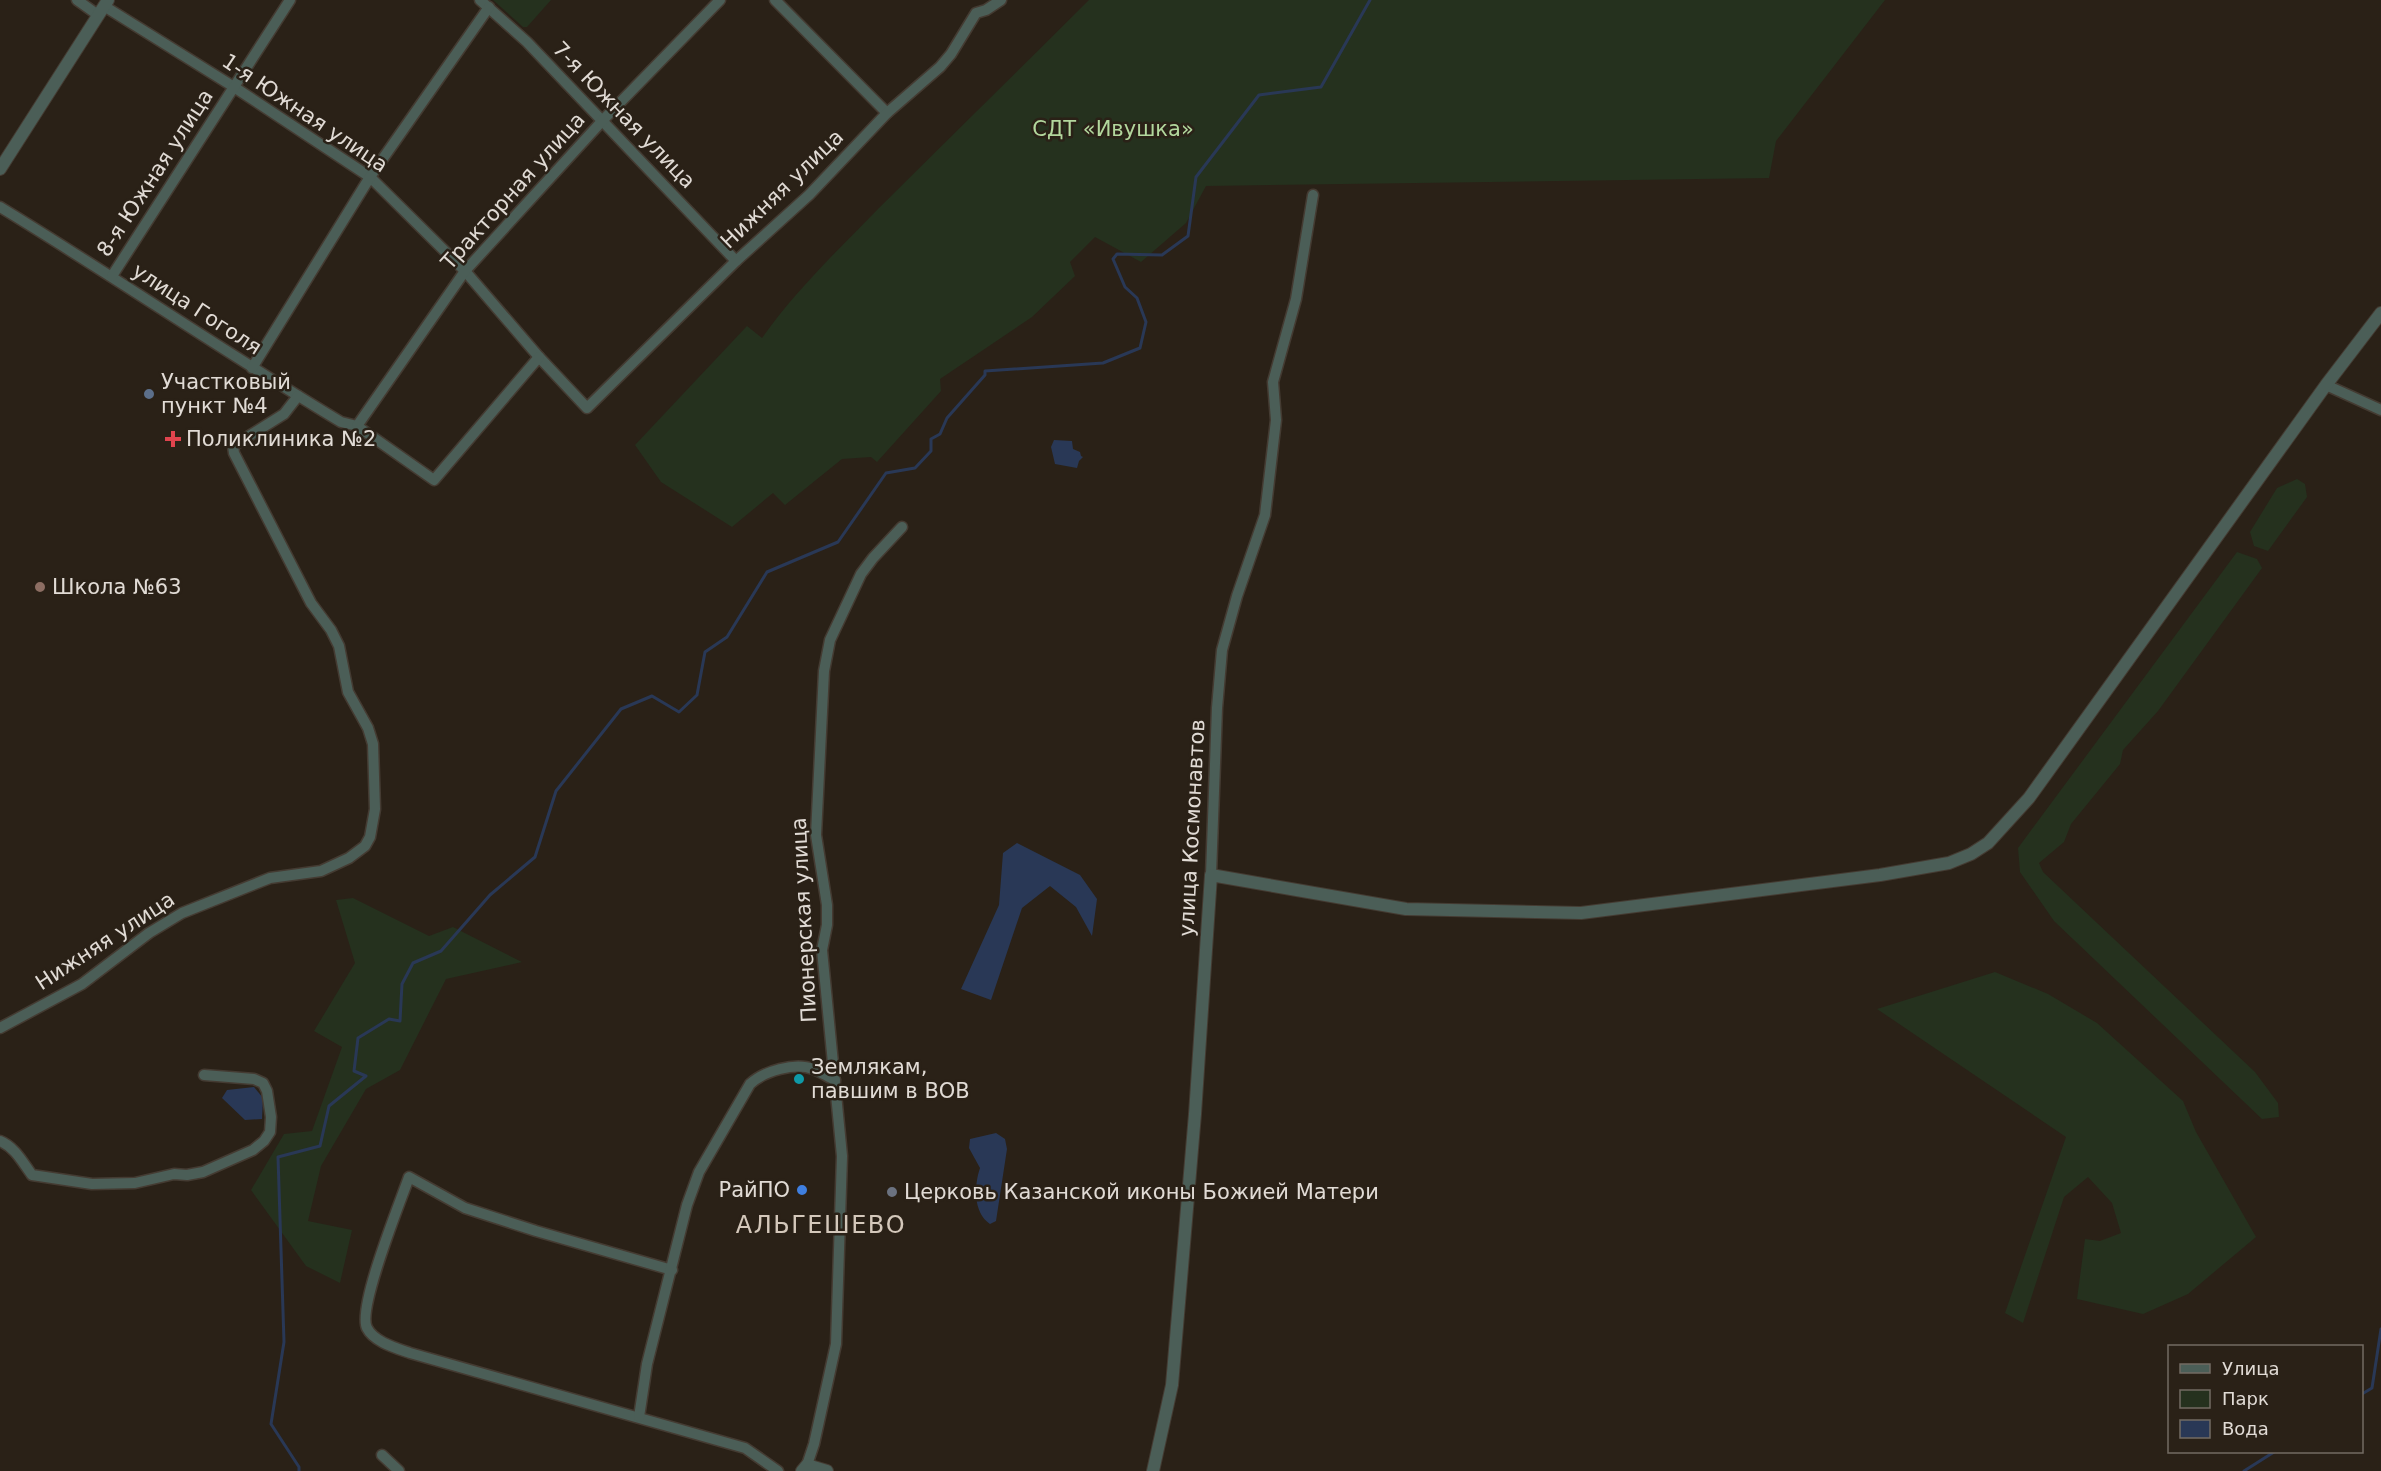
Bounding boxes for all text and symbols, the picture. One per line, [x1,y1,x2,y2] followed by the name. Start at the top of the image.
[548,37,700,193] street label: 7-я Южная улица
[218,49,392,177] street label: 1-я Южная улица
[92,85,218,261] street label: 8-я Южная улица
[436,108,590,275] street label: Тракторная улица
[1032,117,1194,141] park label: СДТ «Ивушка»
[716,125,848,253] street label: Нижняя улица
[128,258,266,360] street label: улица Гоголя
[161,370,291,418] place label: Участковый пункт №4
[142,387,156,401] marker: Участковый пункт №4
[186,427,376,451] place label: Поликлиника №2
[164,430,182,448] marker: Поликлиника №2
[52,575,182,599] place label: Школа №63
[33,580,47,594] marker: Школа №63
[1174,719,1210,937] street label: улица Космонавтов
[787,817,821,1023] street label: Пионерская улица
[31,887,179,995] street label: Нижняя улица
[811,1055,970,1103] place label: Землякам, павшим в ВОВ
[792,1072,806,1086] marker: Землякам, павшим в ВОВ
[718,1178,790,1202] place label: РайПО
[904,1180,1379,1204] place label: Церковь Казанской иконы Божией Матери
[795,1183,809,1197] marker: РайПО
[885,1185,899,1199] marker: Церковь Казанской иконы Божией Матери
[736,1211,906,1239] district label: АЛЬГЕШЕВО
[2168,1345,2363,1453] legend
[2222,1358,2279,1379] text: Улица
[2222,1388,2269,1409] text: Парк
[2222,1418,2269,1439] text: Вода

